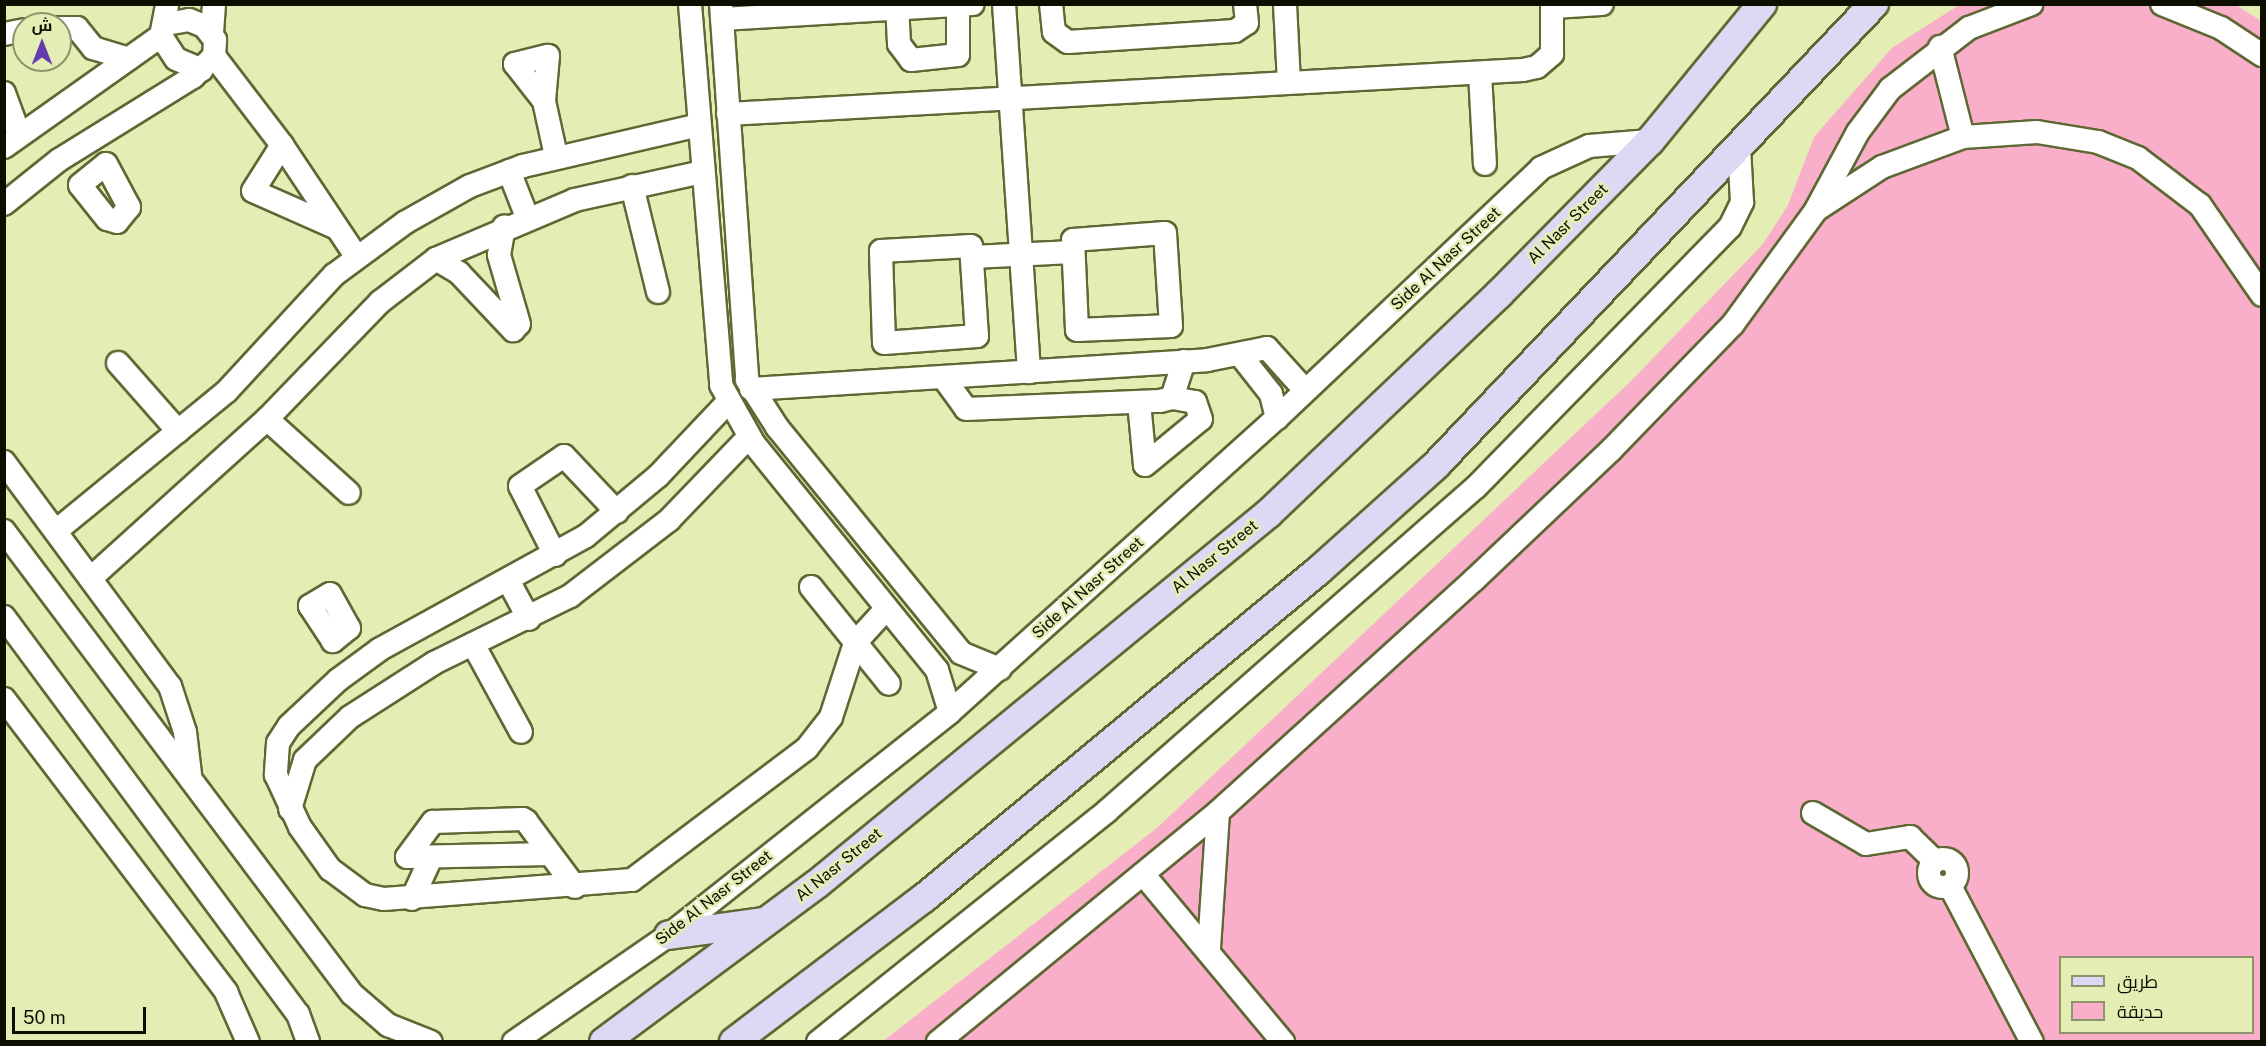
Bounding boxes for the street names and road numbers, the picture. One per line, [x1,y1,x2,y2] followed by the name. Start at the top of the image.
[1524,180,1612,268] street label: Al Nasr Street
[1387,203,1505,315] street label: Side Al Nasr Street
[1168,516,1262,598] street label: Al Nasr Street
[1028,533,1148,643] street label: Side Al Nasr Street
[792,824,886,906] street label: Al Nasr Street
[652,846,776,950] street label: Side Al Nasr Street

